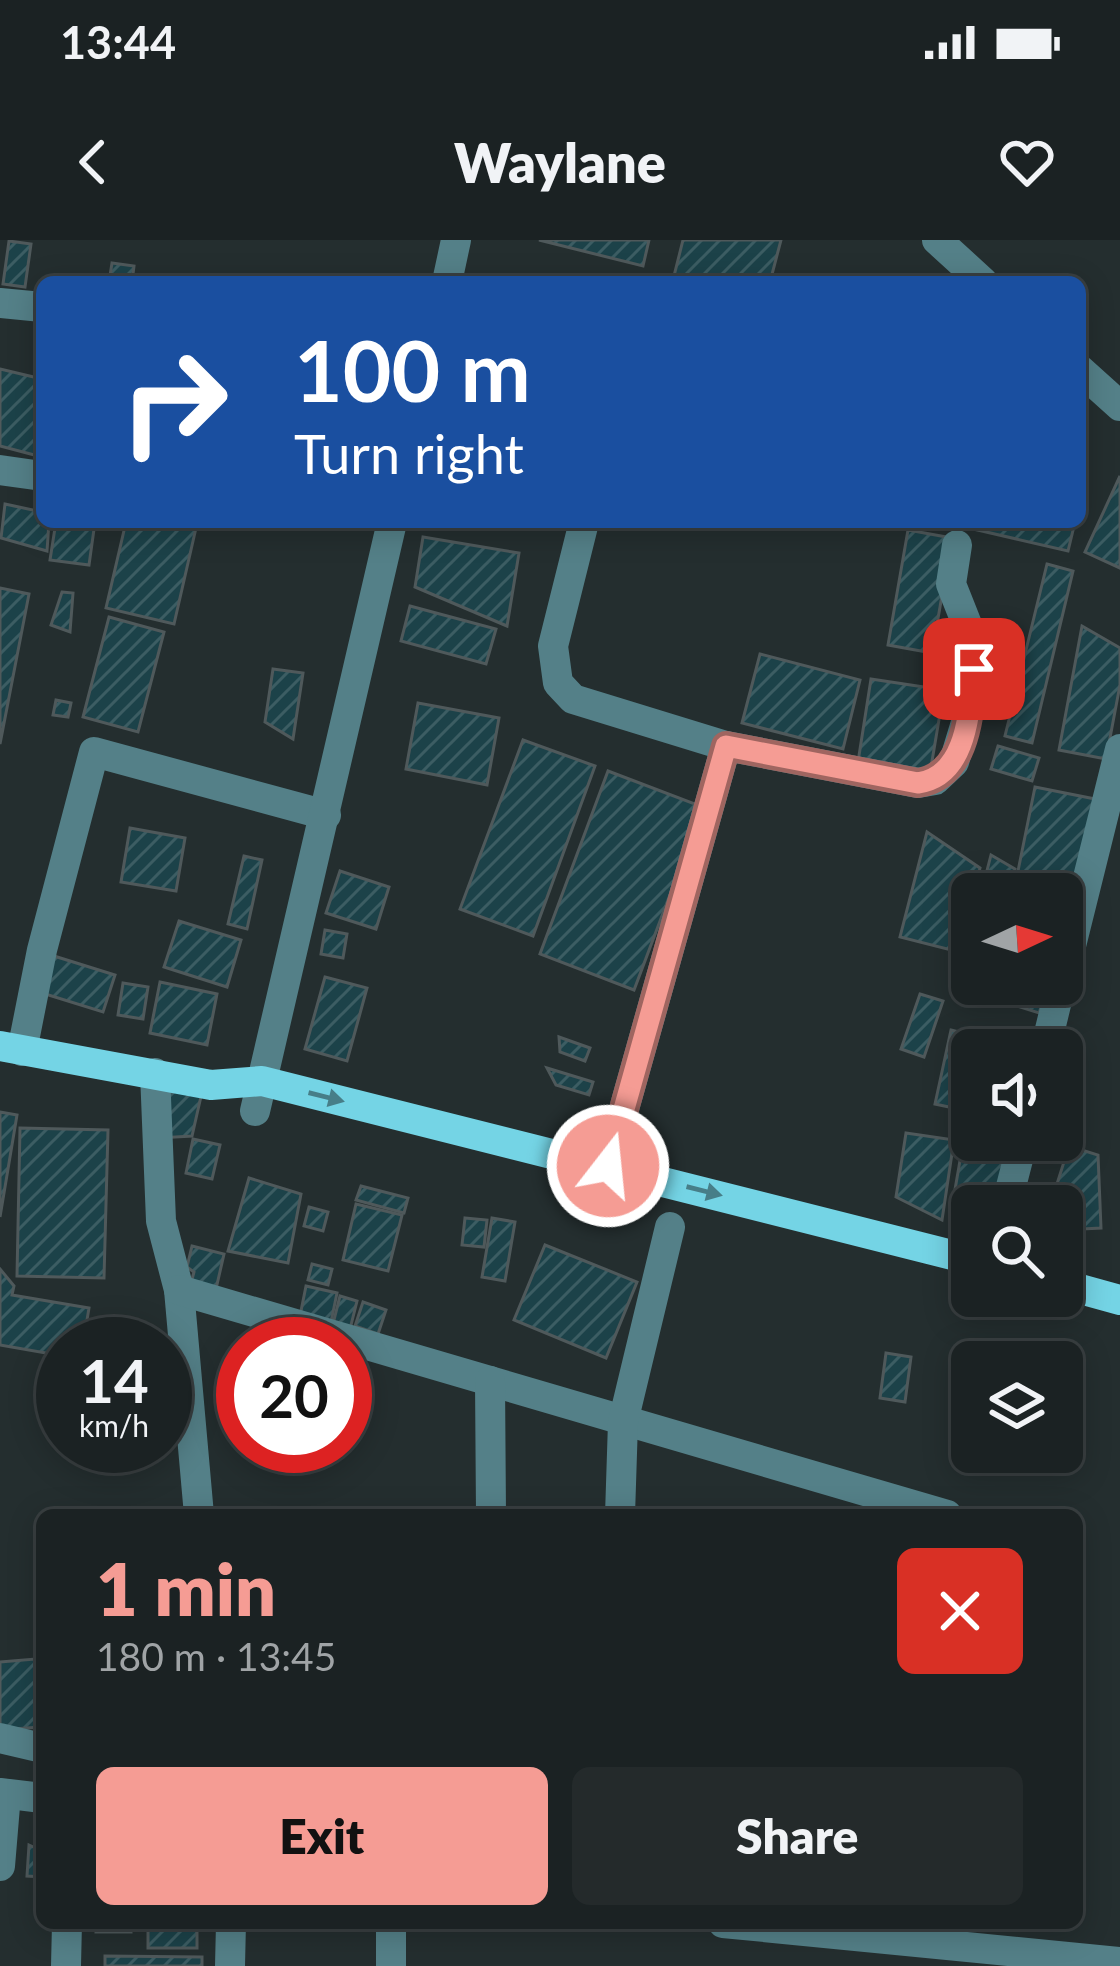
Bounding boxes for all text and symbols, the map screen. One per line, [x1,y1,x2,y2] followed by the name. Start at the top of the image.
[60,15,176,69] text: 13:44
[60,129,126,195] icon: back
[994,129,1060,195] icon: heart
[454,130,666,195] text: Waylane
[294,319,531,420] text: 100 m
[96,324,252,480] icon: right
[294,421,524,486] text: Turn right
[923,618,1025,720] pin
[941,636,1007,702] icon: arrive
[951,873,1083,1005] north arrow
[951,873,1083,1473] map controls
[951,1029,1083,1161] button: sound
[307,1088,344,1107] one-way arrow
[545,1103,671,1229] position arrow
[686,1182,723,1201] one-way arrow
[951,1185,1083,1317] button: search
[216,1317,372,1473] speed limit sign: 20
[951,1341,1083,1473] button: layers
[79,1344,149,1416] text: 14
[79,1407,149,1443] text: km/h
[96,1545,276,1631] text: 1 min
[897,1548,1023,1674] button: close
[96,1633,336,1679] text: 180 m · 13:45
[96,1767,548,1905] button: Exit
[572,1767,1023,1905] button: Share

